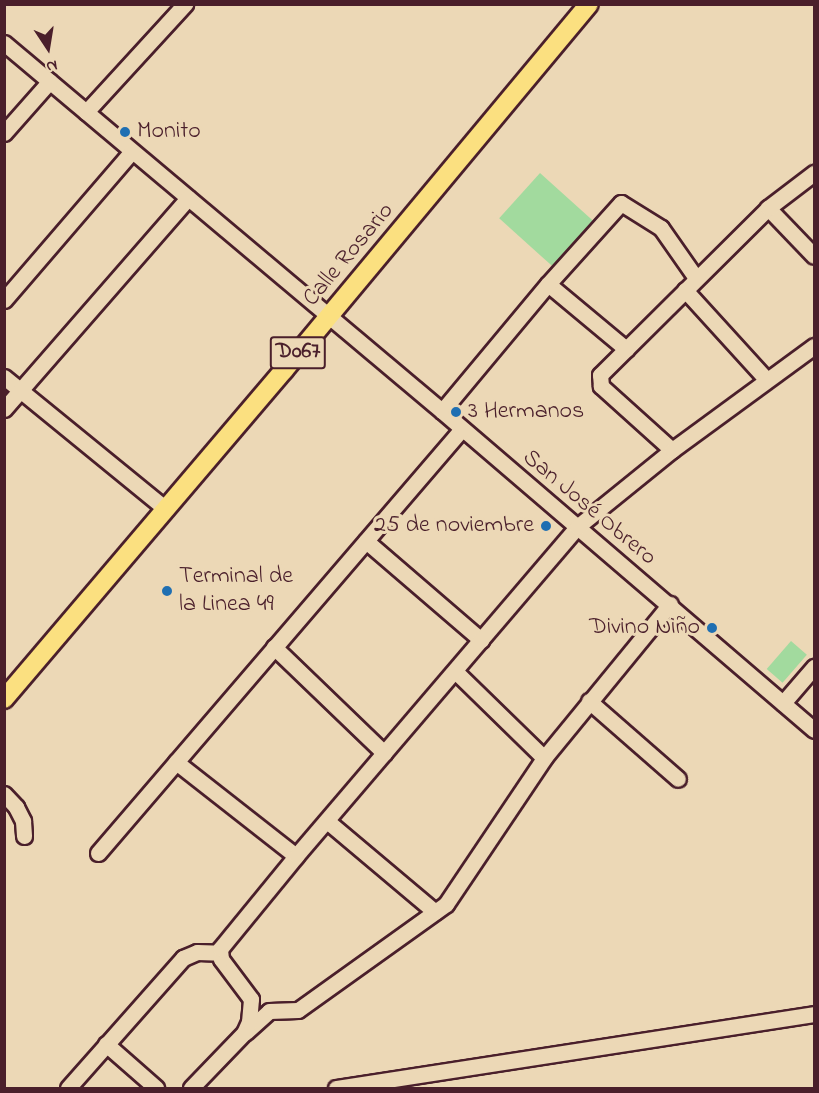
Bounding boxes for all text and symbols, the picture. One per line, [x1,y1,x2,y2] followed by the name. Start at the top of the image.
[18,18,78,78] north arrow
[44,53,60,78] text: N
[137,118,201,146] place label: Monito
[118,125,132,139] marker: Monito
[297,197,401,313] street label: Calle Rosario
[270,334,326,372] road number: D067
[468,398,584,426] place label: 3 Hermanos
[449,405,463,419] marker: 3 Hermanos
[516,444,662,572] street label: San José Obrero
[374,512,534,540] place label: 25 de noviembre
[539,519,553,533] marker: 25 de noviembre
[179,563,293,619] place label: Terminal de la Linea 49
[160,584,174,598] marker: Terminal de la Linea 49
[589,614,700,642] place label: Divino Niño
[705,621,719,635] marker: Divino Niño

